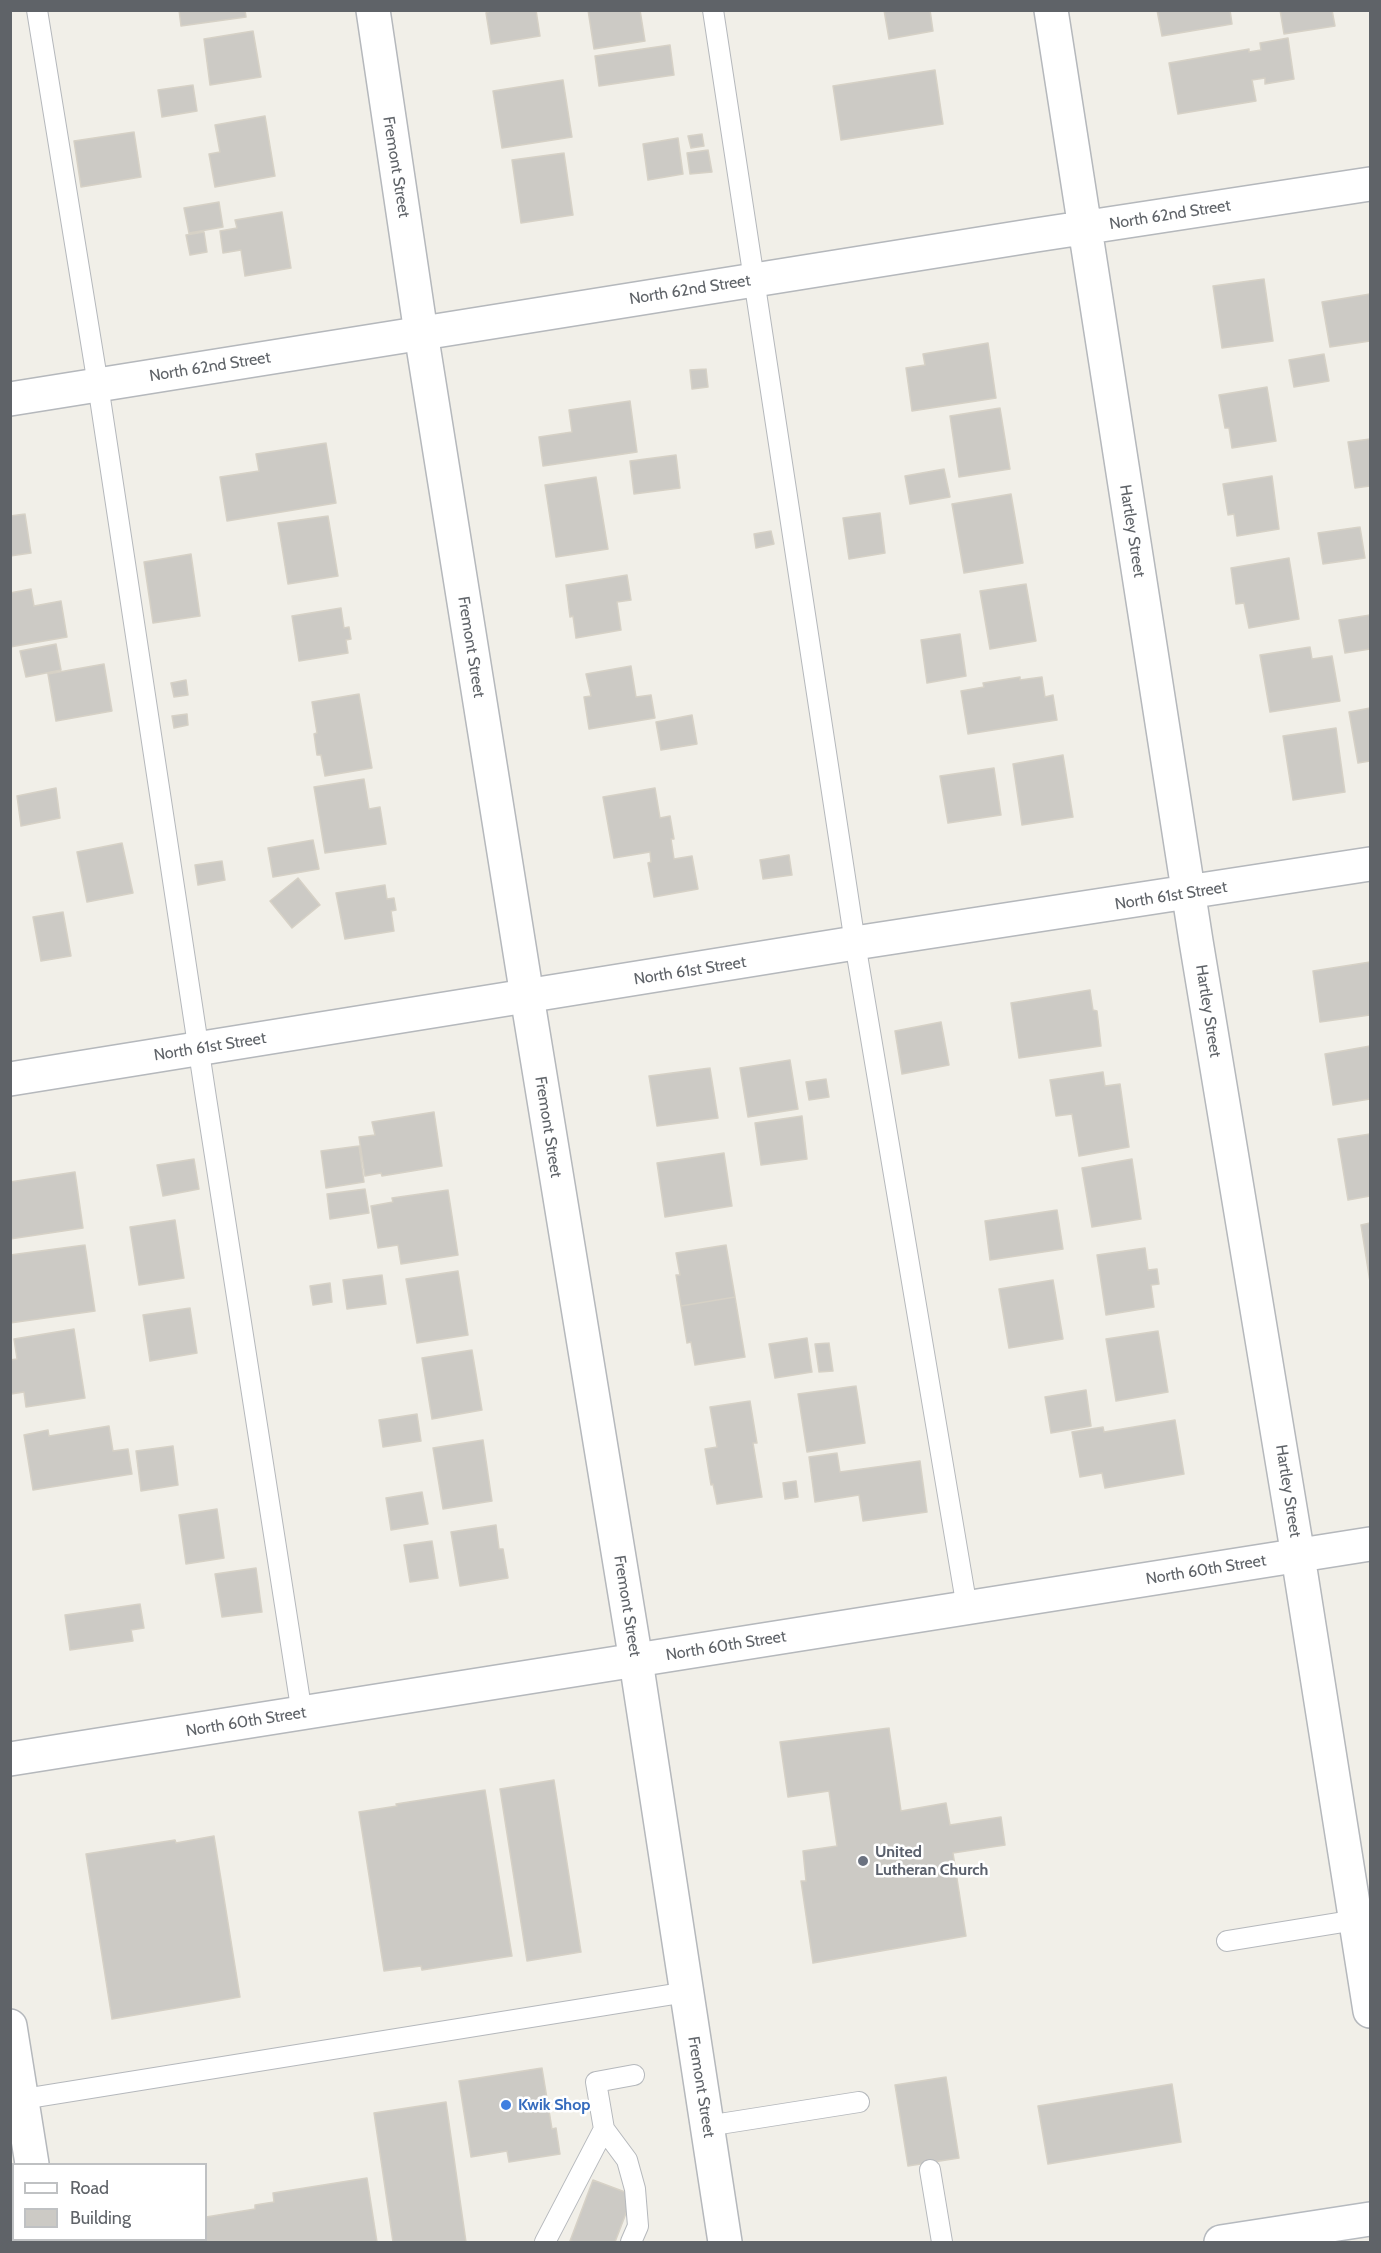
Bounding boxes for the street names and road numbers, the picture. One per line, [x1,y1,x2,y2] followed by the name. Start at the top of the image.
[379,115,413,219] street label: Fremont Street
[1108,196,1232,234] street label: North 62nd Street
[628,271,752,309] street label: North 62nd Street
[148,348,272,386] street label: North 62nd Street
[1115,483,1149,579] street label: Hartley Street
[454,595,488,699] street label: Fremont Street
[1113,878,1229,914] street label: North 61st Street
[632,953,748,989] street label: North 61st Street
[1191,963,1225,1059] street label: Hartley Street
[152,1029,268,1065] street label: North 61st Street
[531,1075,565,1179] street label: Fremont Street
[1271,1443,1305,1539] street label: Hartley Street
[1144,1551,1268,1589] street label: North 60th Street
[610,1554,644,1658] street label: Fremont Street
[664,1627,788,1665] street label: North 60th Street
[184,1703,308,1741] street label: North 60th Street
[684,2035,718,2139] street label: Fremont Street

